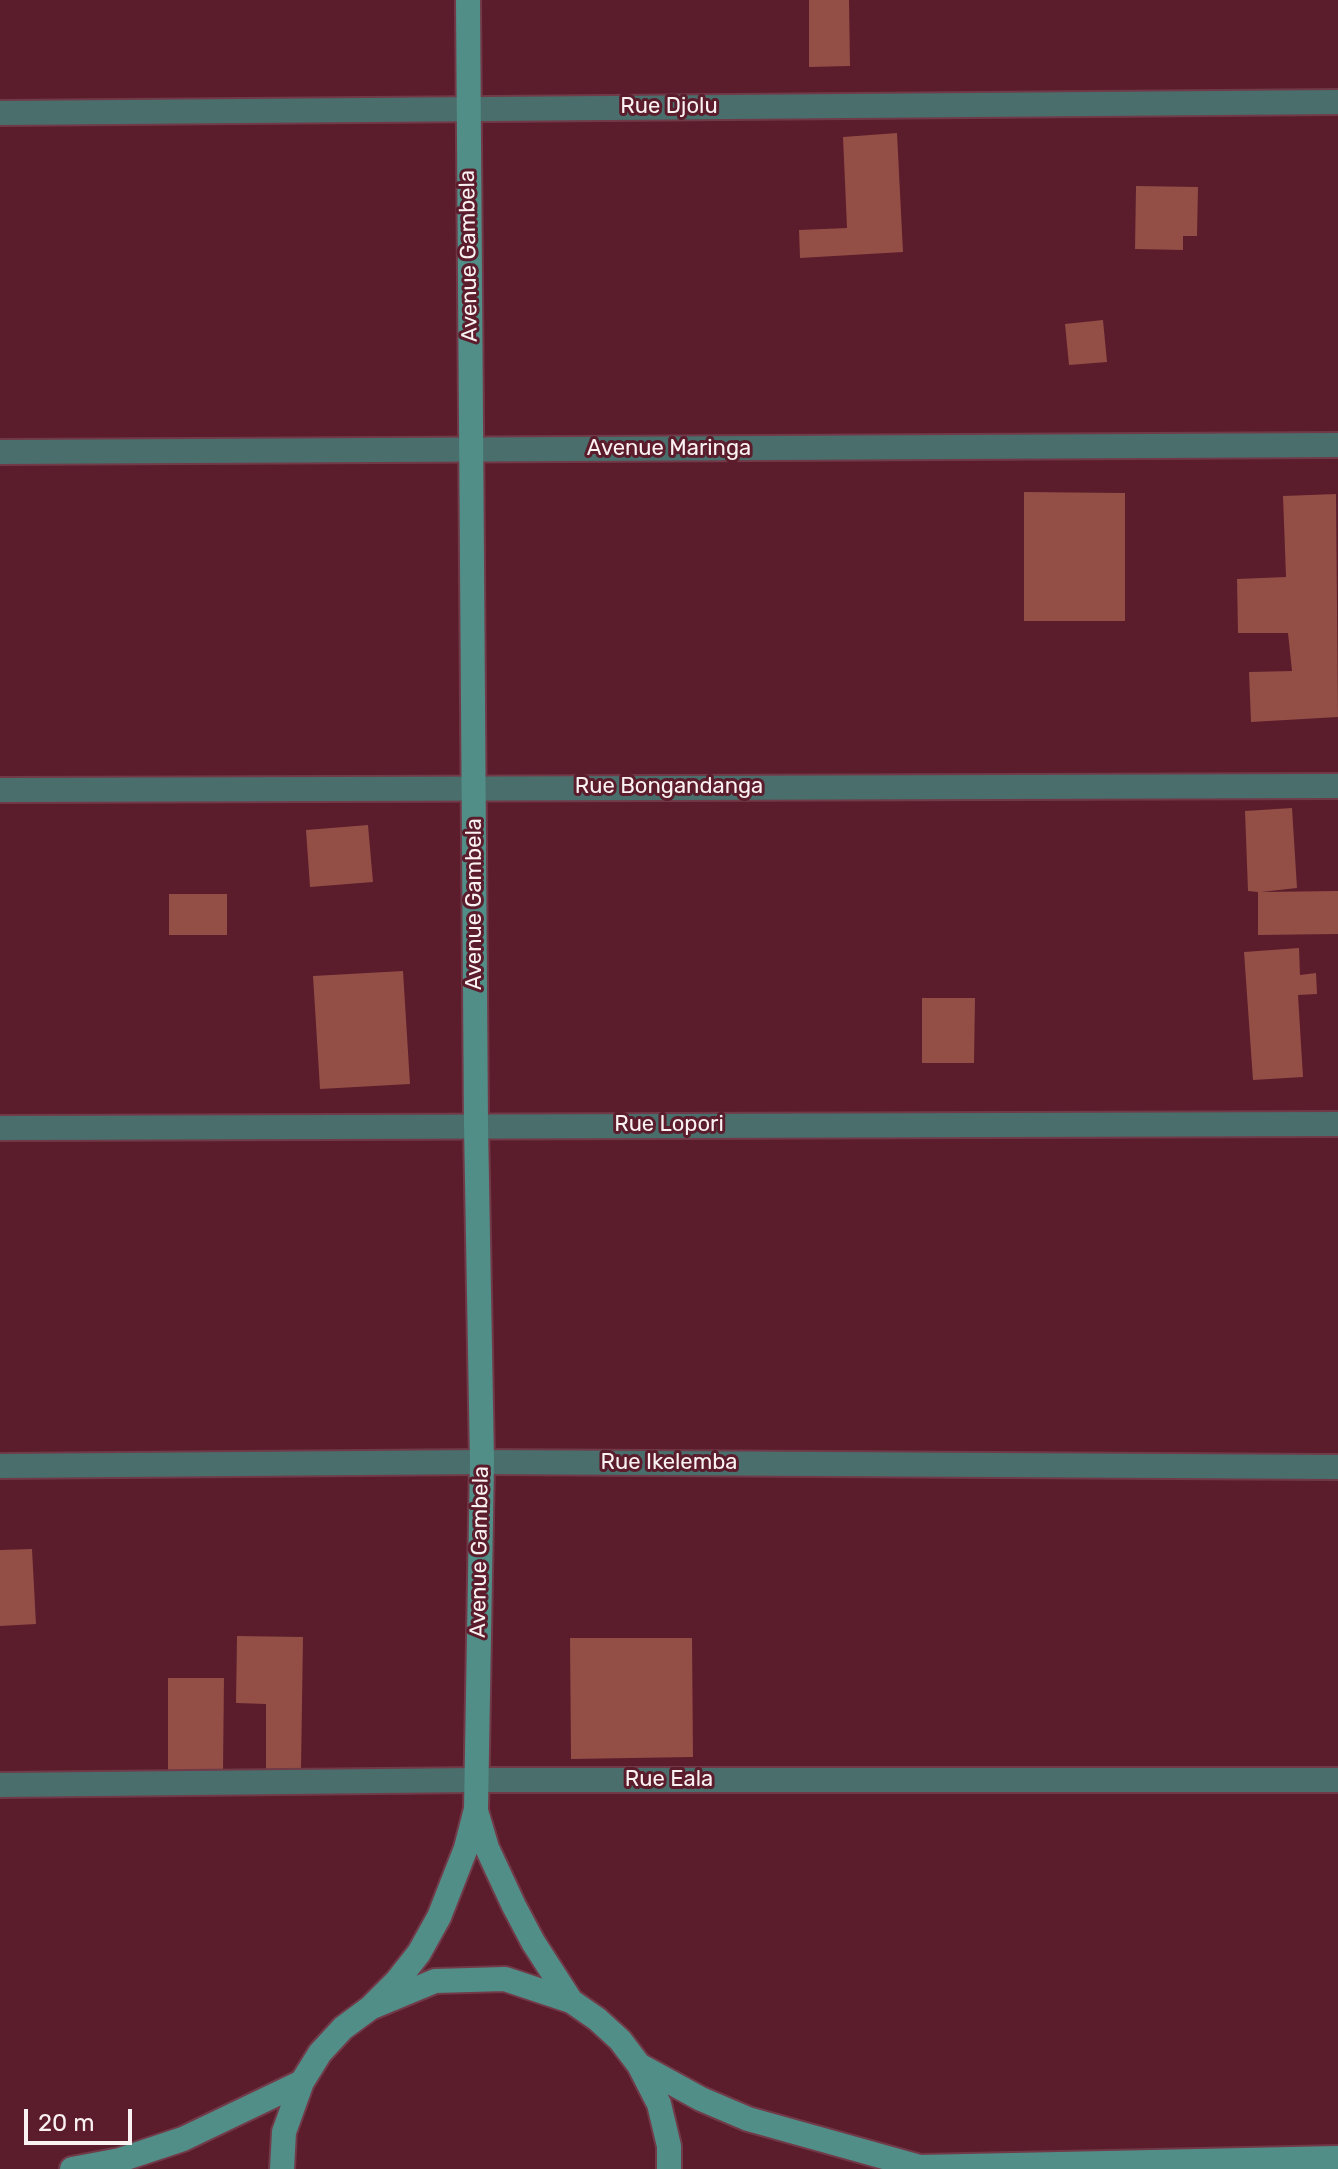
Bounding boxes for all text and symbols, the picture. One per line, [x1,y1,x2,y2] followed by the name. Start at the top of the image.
[620,94,718,120] street label: Rue Djolu
[454,170,484,342] street label: Avenue Gambela
[587,436,751,462] street label: Avenue Maringa
[575,774,763,800] street label: Rue Bongandanga
[462,818,488,990] street label: Avenue Gambela
[614,1112,724,1138] street label: Rue Lopori
[601,1450,737,1476] street label: Rue Ikelemba
[465,1466,495,1638] street label: Avenue Gambela
[625,1767,713,1793] street label: Rue Eala
[28,2093,136,2143] scale bar
[38,2109,95,2137] text: 20 m

